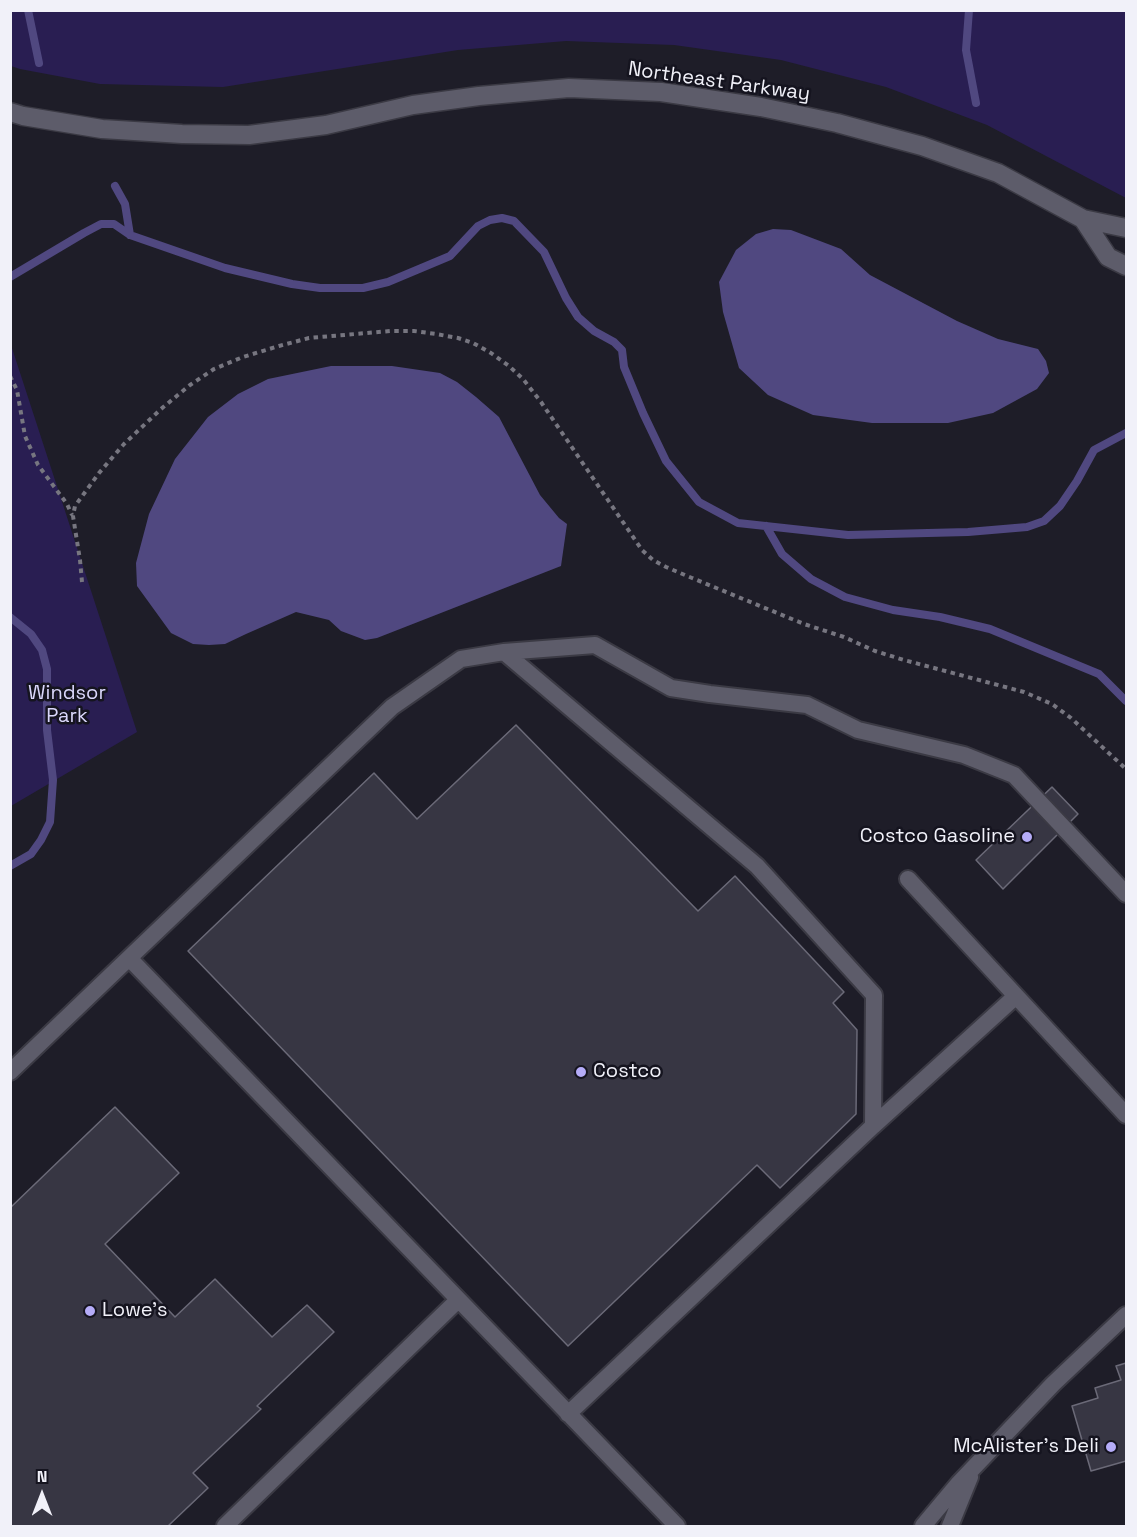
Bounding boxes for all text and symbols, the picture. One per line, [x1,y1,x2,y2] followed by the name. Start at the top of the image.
[626,57,812,107] street label: Northeast Parkway
[28,682,106,729] park label: Windsor Park
[860,825,1015,849] place label: Costco Gasoline
[1020,830,1034,844] marker: Costco Gasoline
[593,1060,662,1084] place label: Costco
[574,1065,588,1079] marker: Costco
[102,1299,168,1323] place label: Lowe's
[83,1304,97,1318] marker: Lowe's
[953,1435,1099,1459] place label: McAlister's Deli
[1104,1440,1118,1454] marker: McAlister's Deli
[12,1465,72,1525] north arrow
[37,1466,47,1487] text: N

